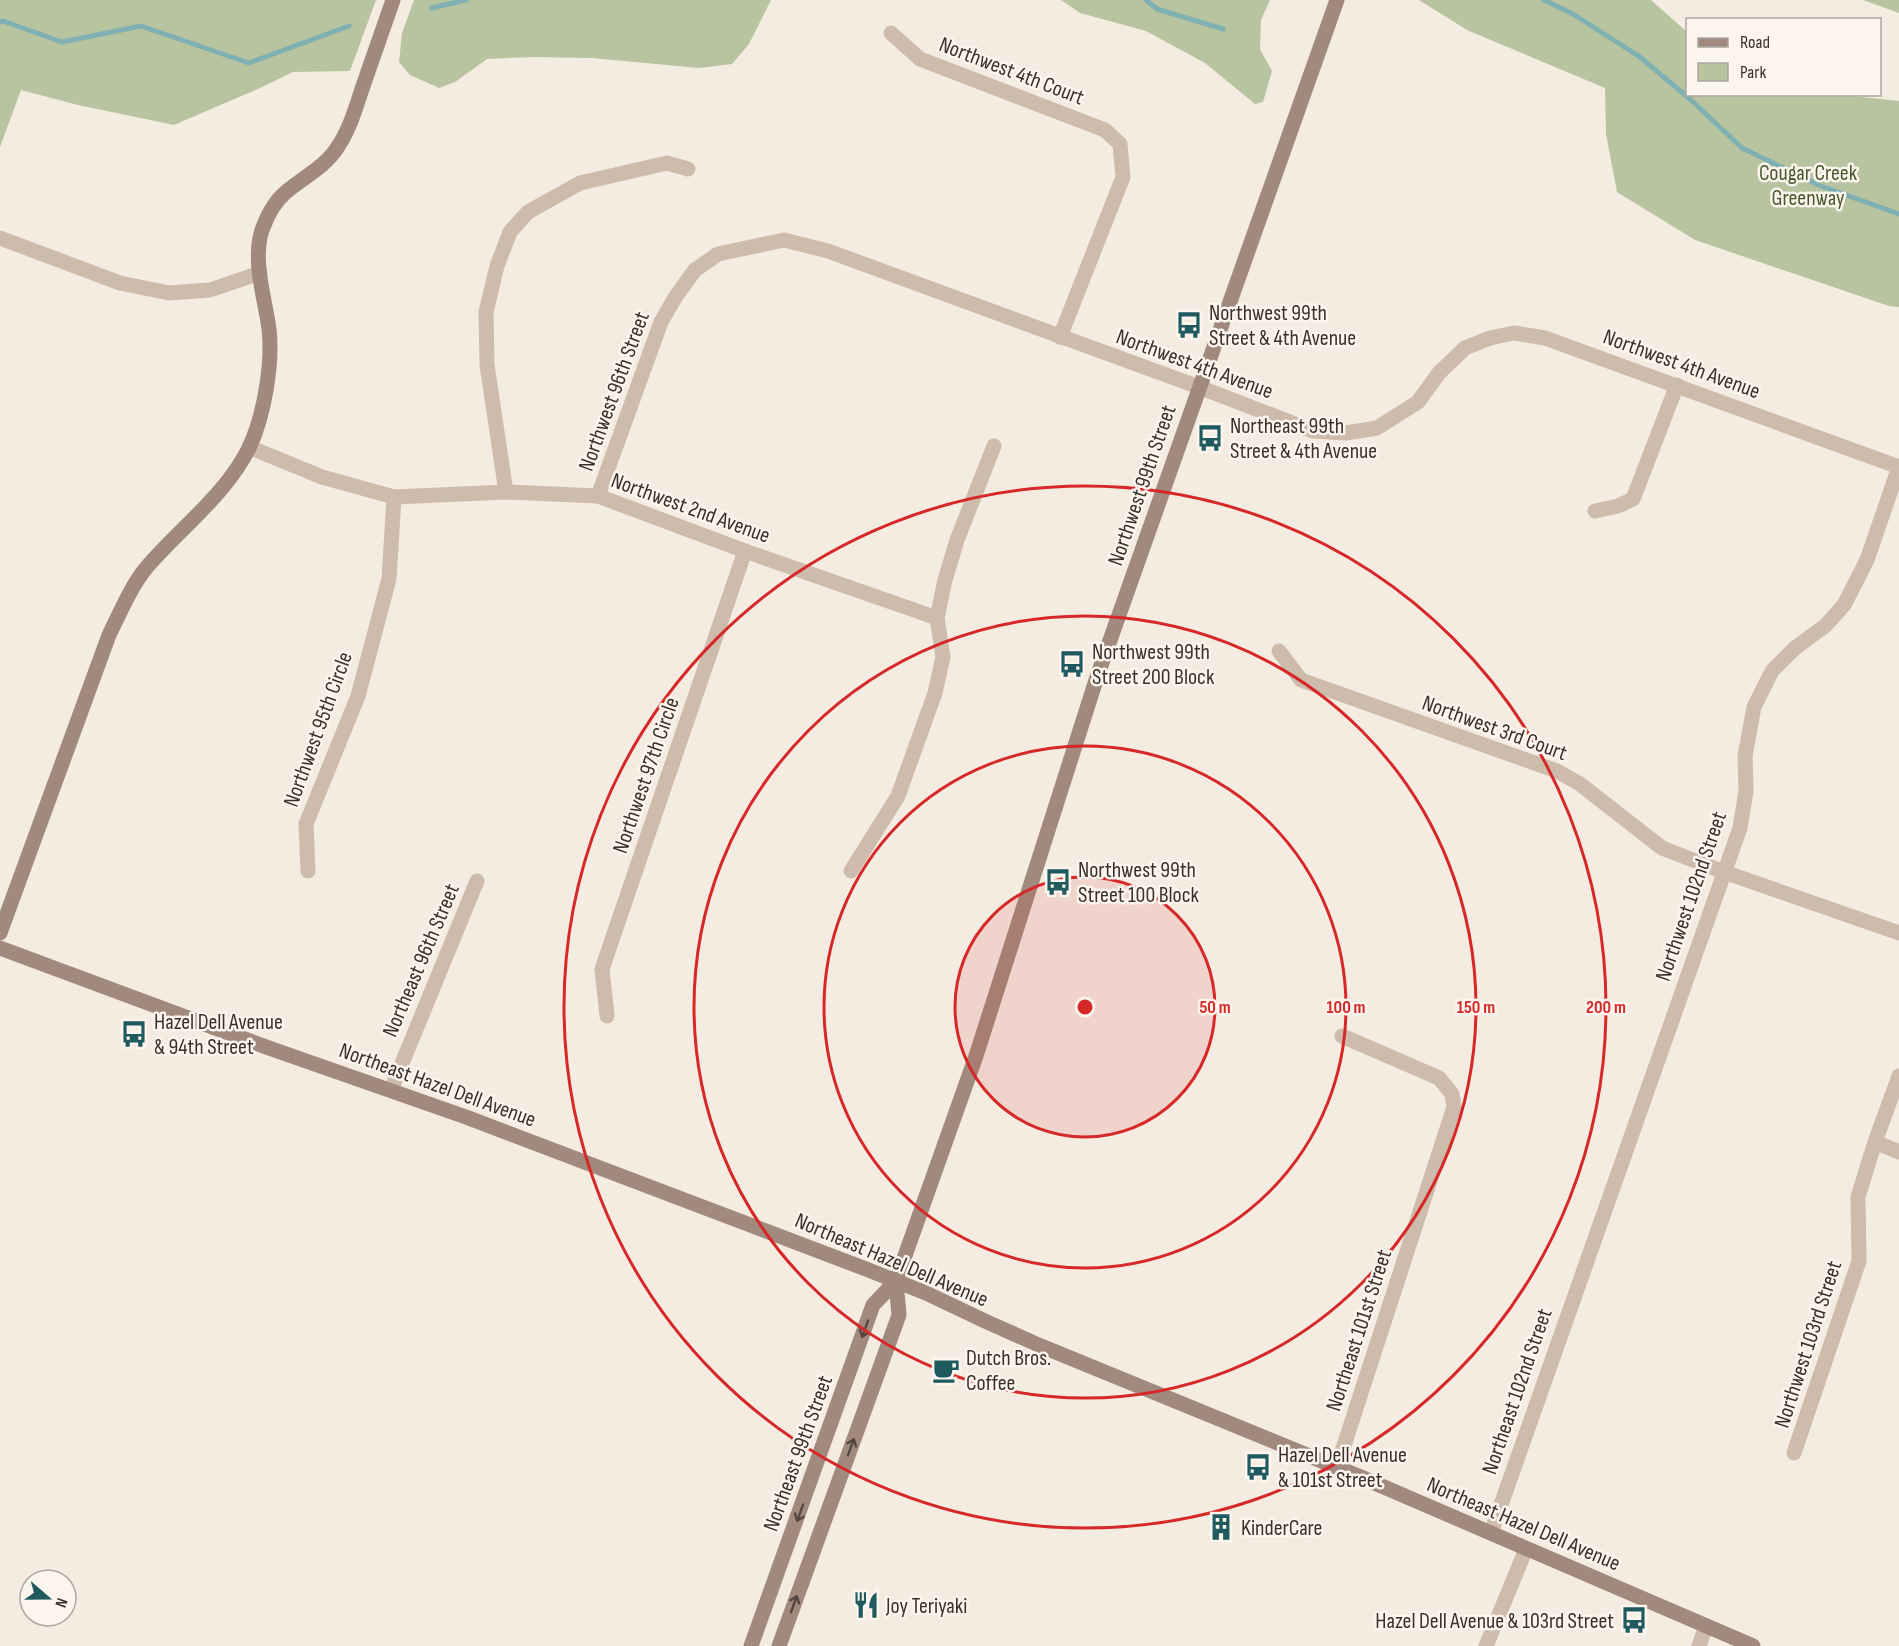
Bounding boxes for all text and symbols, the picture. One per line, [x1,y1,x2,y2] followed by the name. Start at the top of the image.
[1686,18,1881,96] legend
[935,31,1088,112] street label: Northwest 4th Court
[1740,32,1770,53] text: Road
[1740,62,1766,83] text: Park
[1759,160,1858,212] park label: Cougar Creek Greenway
[1209,300,1356,352] place label: Northwest 99th Street & 4th Avenue
[573,308,656,475] street label: Northwest 96th Street
[1174,310,1204,340] bus stop icon: Northwest 99th Street & 4th Avenue
[1112,324,1277,405] street label: Northwest 4th Avenue
[1599,324,1764,405] street label: Northwest 4th Avenue
[1102,401,1183,569] street label: Northwest 99th Street
[1230,413,1377,465] place label: Northeast 99th Street & 4th Avenue
[1195,423,1225,453] bus stop icon: Northeast 99th Street & 4th Avenue
[607,467,774,550] street label: Northwest 2nd Avenue
[1092,639,1215,691] place label: Northwest 99th Street 200 Block
[278,648,359,811] street label: Northwest 95th Circle
[1057,649,1087,679] bus stop icon: Northwest 99th Street 200 Block
[1418,690,1571,767] street label: Northwest 3rd Court
[607,694,686,857] street label: Northwest 97th Circle
[1650,808,1733,985] street label: Northwest 102nd Street
[1078,857,1200,909] place label: Northwest 99th Street 100 Block
[1043,867,1073,897] bus stop icon: Northwest 99th Street 100 Block
[377,880,466,1041] street label: Northeast 96th Street
[1075,997,1095,1017] centre of rings
[1199,997,1231,1018] text: 50 m
[1327,997,1366,1018] text: 100 m
[1457,997,1495,1018] text: 150 m
[1586,997,1626,1018] text: 200 m
[154,1009,283,1061] place label: Hazel Dell Avenue & 94th Street
[119,1019,149,1049] bus stop icon: Hazel Dell Avenue & 94th Street
[335,1037,540,1134] street label: Northeast Hazel Dell Avenue
[791,1207,992,1313] street label: Northeast Hazel Dell Avenue
[1321,1246,1398,1415] street label: Northeast 101st Street
[1769,1257,1848,1431] street label: Northwest 103rd Street
[1476,1305,1559,1478] street label: Northeast 102nd Street
[858,1319,869,1338] one-way arrow
[966,1345,1051,1397] place label: Dutch Bros. Coffee
[931,1355,961,1385] cafe icon: Dutch Bros. Coffee
[758,1371,839,1535] street label: Northeast 99th Street
[846,1439,857,1457] one-way arrow
[1278,1442,1407,1494] place label: Hazel Dell Avenue & 101st Street
[1243,1452,1273,1482] bus stop icon: Hazel Dell Avenue & 101st Street
[1423,1471,1624,1577] street label: Northeast Hazel Dell Avenue
[793,1503,804,1522] one-way arrow
[1206,1512,1236,1542] building icon: KinderCare
[1241,1515,1322,1542] place label: KinderCare
[18,1568,78,1628] north arrow
[851,1590,881,1620] restaurant icon: Joy Teriyaki
[885,1593,967,1620] place label: Joy Teriyaki
[50,1595,71,1610] text: N
[789,1595,800,1614] one-way arrow
[1619,1605,1649,1635] bus stop icon: Hazel Dell Avenue & 103rd Street
[1375,1608,1614,1635] place label: Hazel Dell Avenue & 103rd Street

